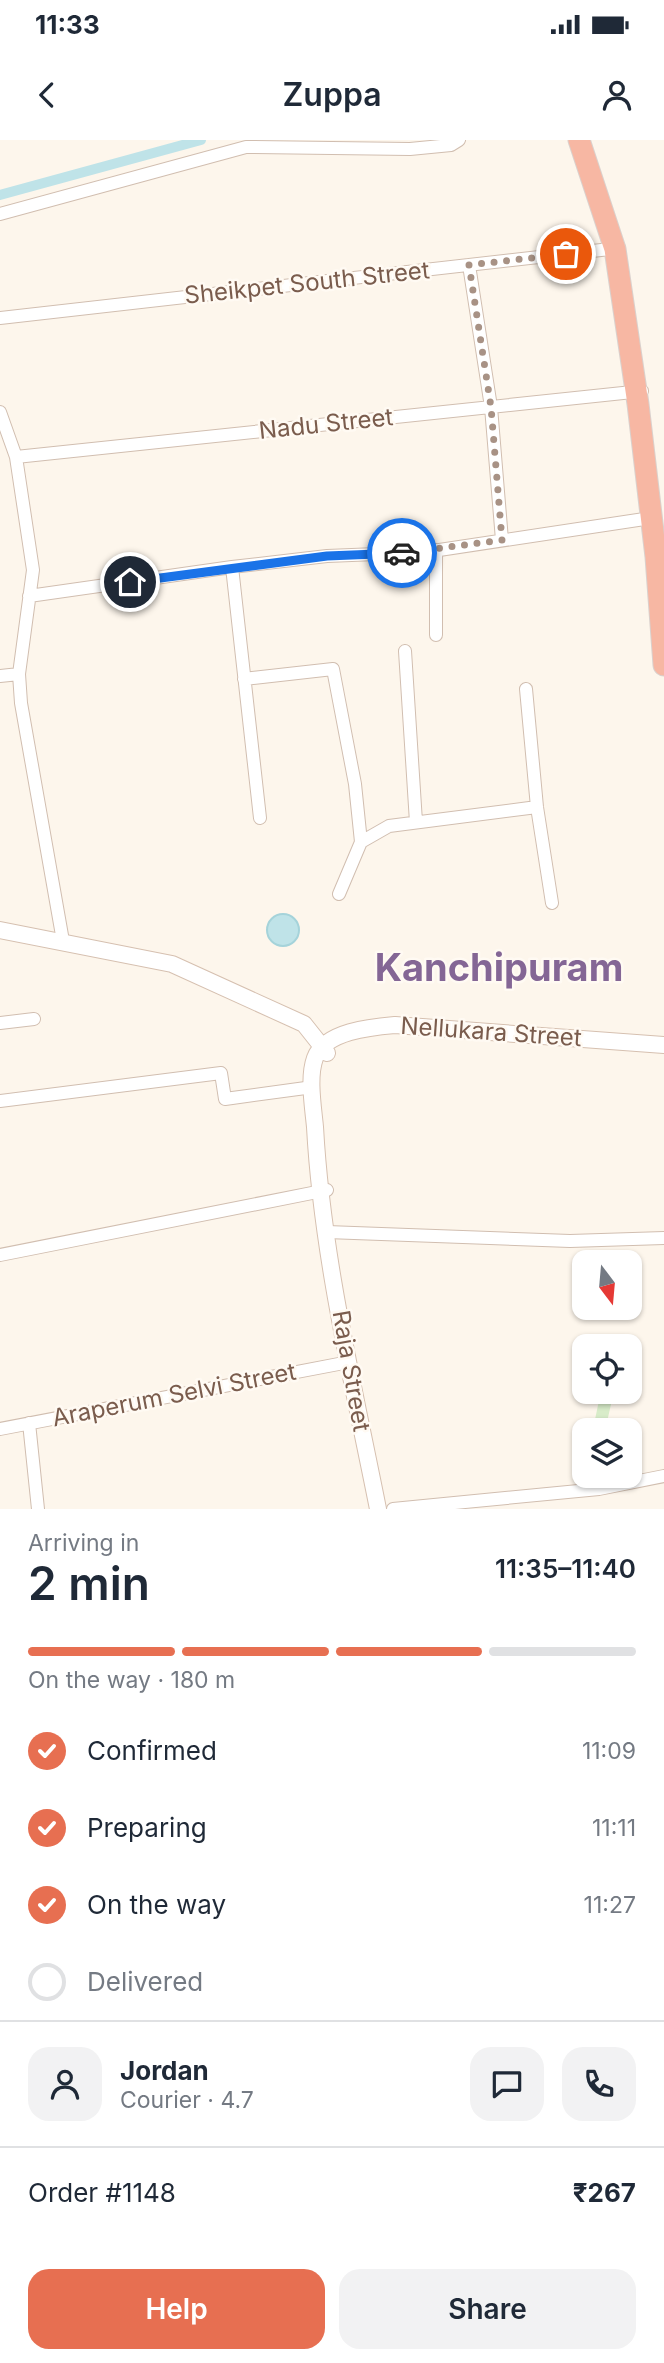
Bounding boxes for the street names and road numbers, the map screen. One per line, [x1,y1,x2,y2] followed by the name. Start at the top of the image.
[183,255,431,310] street label: Sheikpet South Street
[257,402,395,445] street label: Nadu Street
[399,1011,583,1052] street label: Nellukara Street
[327,1308,376,1434] street label: Raja Street
[49,1357,298,1432] street label: Araperum Selvi Street

